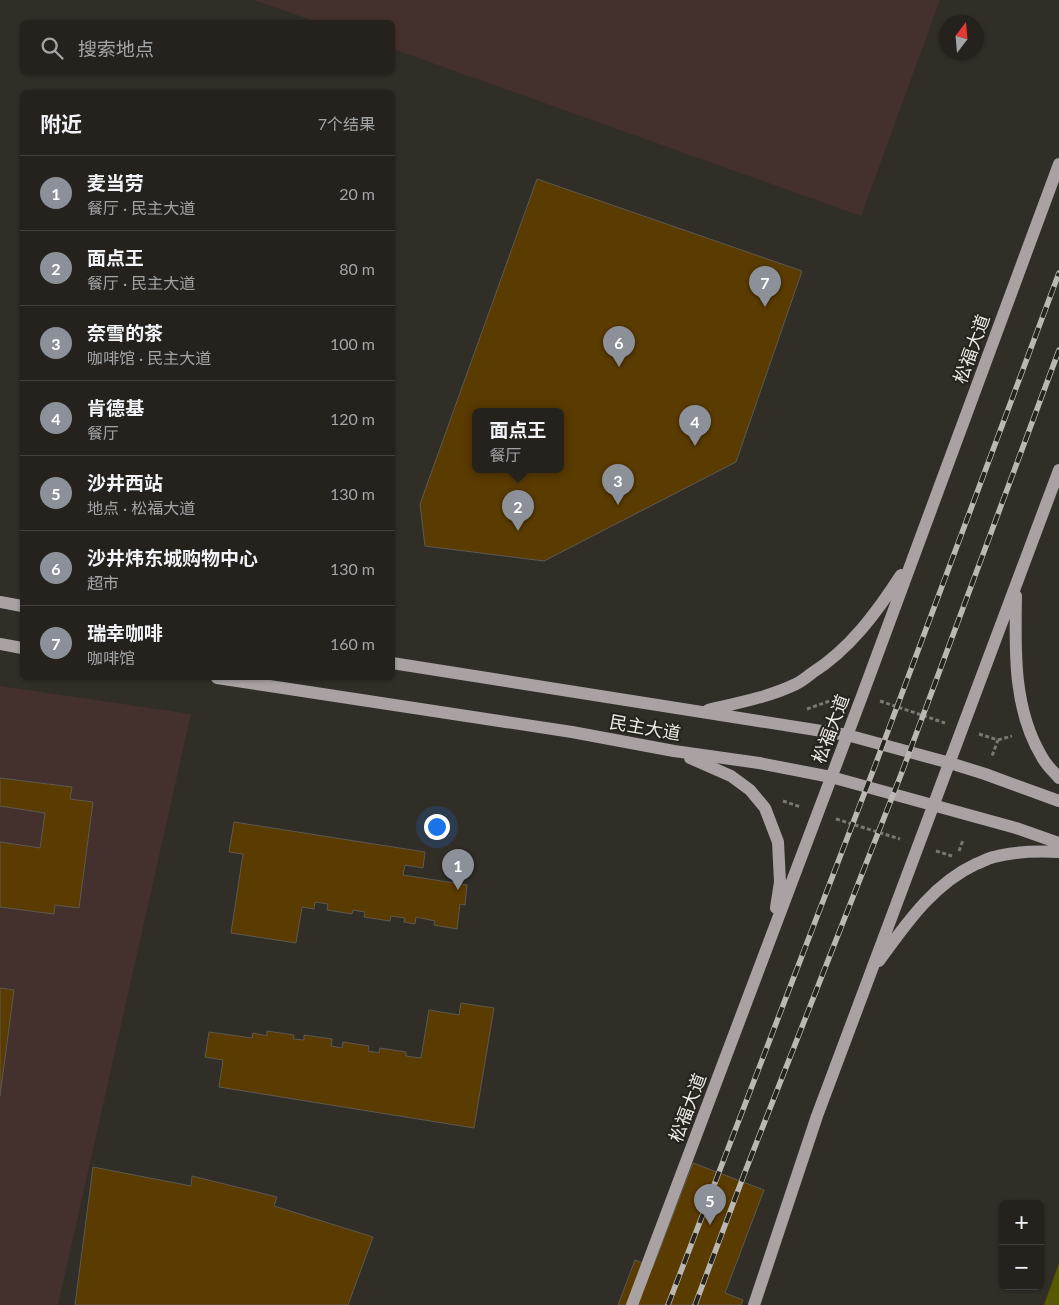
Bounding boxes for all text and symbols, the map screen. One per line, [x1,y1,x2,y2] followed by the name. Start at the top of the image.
[939,15,984,60] north arrow
[20,20,395,75] search box
[38,34,66,62] icon: search
[78,37,154,60] text: 搜索地点
[40,111,82,136] text: 附近
[318,114,375,133] text: 7个结果
[87,171,144,194] text: 麦当劳
[51,184,61,203] text: 1
[339,184,375,203] text: 20 m
[87,198,195,217] text: 餐厅 · 民主大道
[87,246,144,269] text: 面点王
[51,259,61,278] text: 2
[339,259,375,278] text: 80 m
[749,266,781,307] pin: 7
[87,273,195,292] text: 餐厅 · 民主大道
[948,311,994,386] street label: 松福大道
[87,321,163,344] text: 奈雪的茶
[603,326,635,367] pin: 6
[51,334,61,353] text: 3
[330,334,375,353] text: 100 m
[87,348,211,367] text: 咖啡馆 · 民主大道
[87,396,144,419] text: 肯德基
[679,405,711,446] pin: 4
[472,408,564,473] popup
[51,409,61,428] text: 4
[330,409,375,428] text: 120 m
[489,418,547,441] text: 面点王
[87,423,119,442] text: 餐厅
[489,445,522,464] text: 餐厅
[602,464,634,505] pin: 3
[87,471,163,494] text: 沙井西站
[51,484,61,503] text: 5
[330,484,375,503] text: 130 m
[502,490,534,531] pin: 2
[87,498,195,517] text: 地点 · 松福大道
[87,546,258,569] text: 沙井炜东城购物中心
[51,559,61,578] text: 6
[330,559,375,578] text: 130 m
[87,573,119,592] text: 超市
[87,621,163,644] text: 瑞幸咖啡
[51,634,61,653] text: 7
[330,634,375,653] text: 160 m
[87,648,135,667] text: 咖啡馆
[807,691,853,766] street label: 松福大道
[608,710,683,744] street label: 民主大道
[424,814,450,840] your location
[442,849,474,890] pin: 1
[664,1070,710,1145] street label: 松福大道
[694,1184,726,1225] pin: 5
[999,1200,1044,1290] map controls
[999,1200,1044,1245] button: +
[999,1245,1044,1290] button: −

